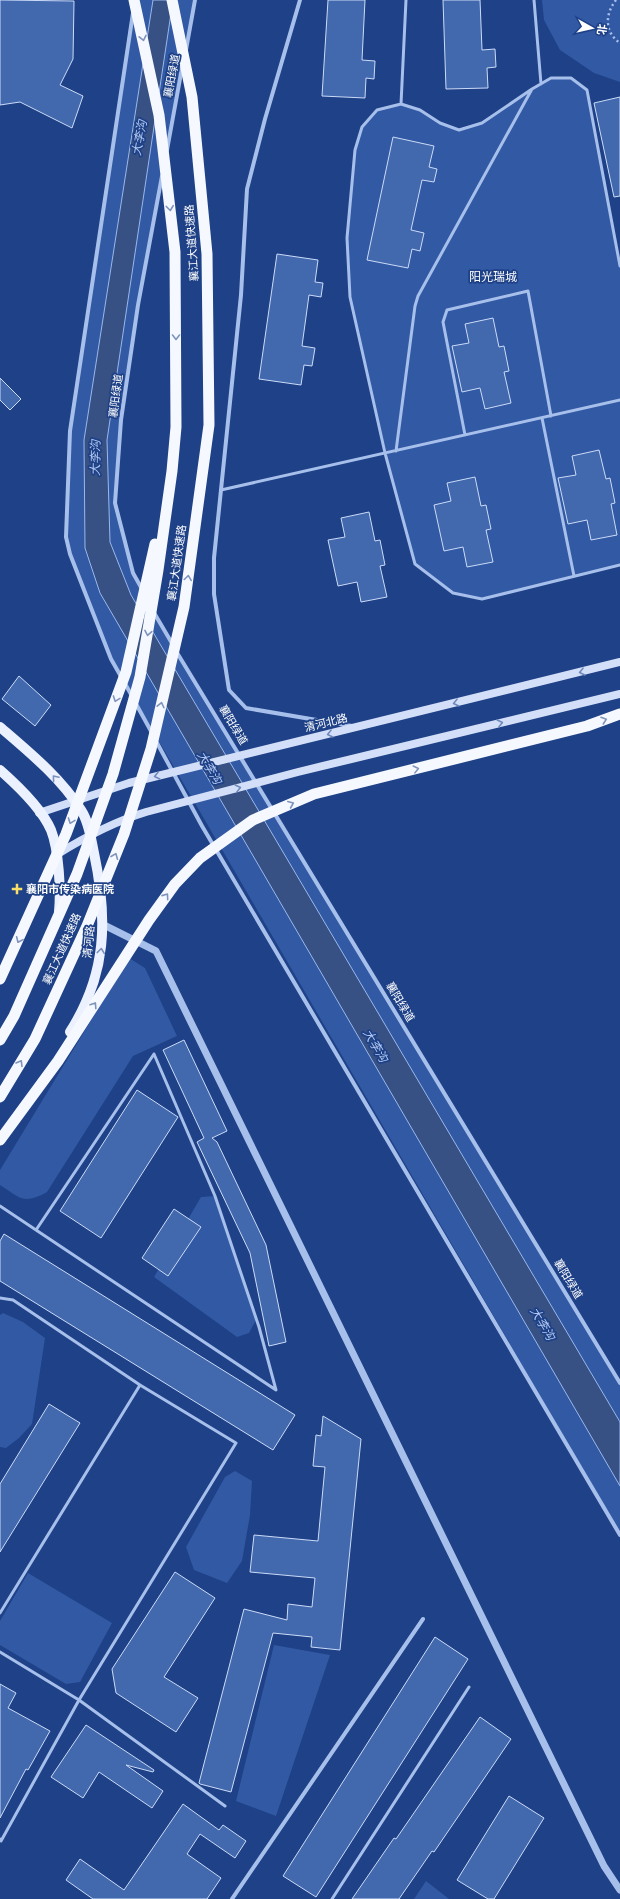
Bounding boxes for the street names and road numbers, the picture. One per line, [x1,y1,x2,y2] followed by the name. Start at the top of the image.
[161,53,183,99] street label: 襄阳绿道
[183,204,201,282] street label: 襄江大道快速路
[107,373,125,419] street label: 襄阳绿道
[165,524,189,602] street label: 襄江大道快速路
[216,703,250,747] street label: 襄阳绿道
[303,711,349,735] street label: 清河北路
[40,911,84,987] street label: 襄江大道快速路
[81,925,97,959] street label: 清河路
[383,980,417,1024] street label: 襄阳绿道
[551,1257,585,1301] street label: 襄阳绿道

